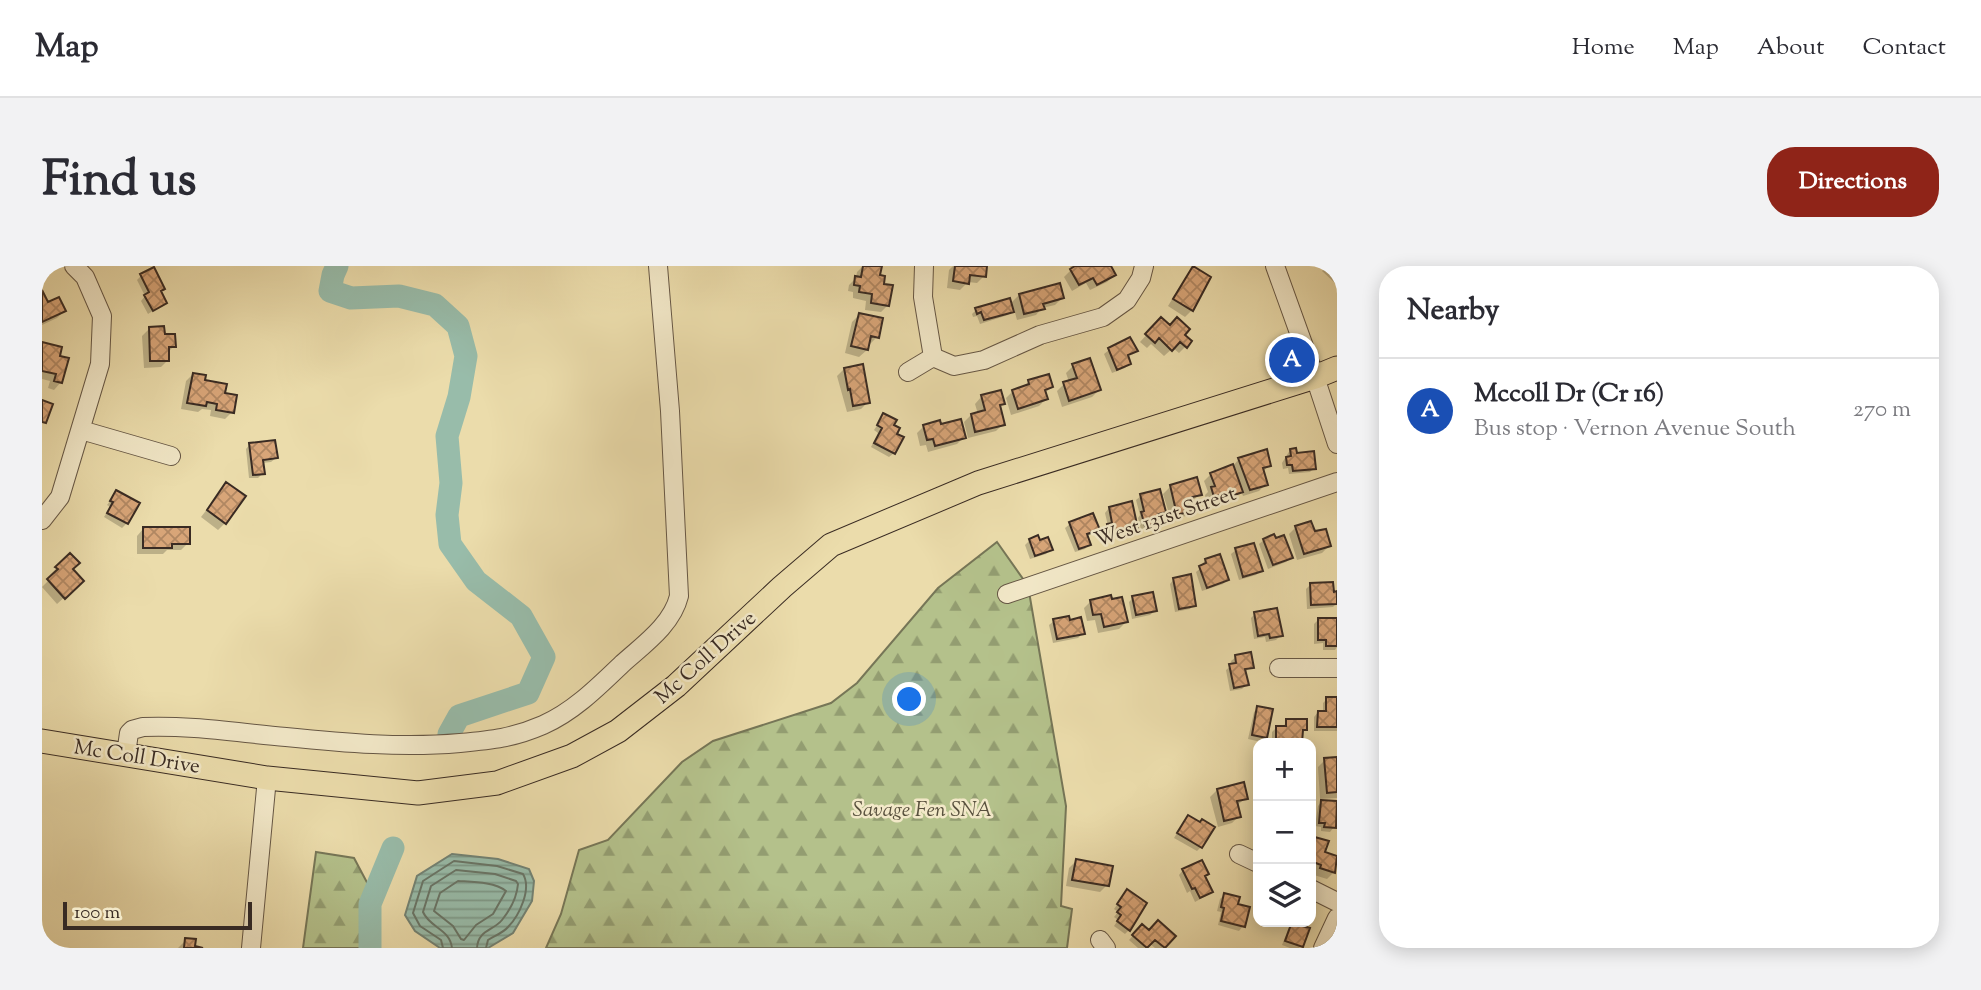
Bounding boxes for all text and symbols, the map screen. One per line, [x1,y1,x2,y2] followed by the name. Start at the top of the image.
[35,24,99,72] text: Map
[1572,31,1635,65] text: Home
[1673,31,1719,65] text: Map
[1757,31,1824,65] text: About
[1862,31,1946,65] text: Contact
[42,147,196,217] text: Find us
[1767,147,1939,217] button: Directions
[1407,290,1499,333] text: Nearby
[1269,334,1315,386] pin: A
[1474,376,1664,413] text: Mccoll Dr (Cr 16)
[1421,394,1439,427] text: A
[1853,394,1911,427] text: 270 m
[1474,413,1796,446] text: Bus stop · Vernon Avenue South
[1091,480,1240,556] street label: West 131st Street
[649,605,764,712] street label: Mc Coll Drive
[892,682,926,716] your location
[71,733,202,783] street label: Mc Coll Drive
[1253,738,1316,927] map controls
[1253,738,1316,801] button: +
[853,796,991,826] park label: Savage Fen SNA
[1253,801,1316,864] button: −
[1253,864,1316,927] button: layers
[63,899,252,931] scale bar
[74,900,120,927] text: 100 m

